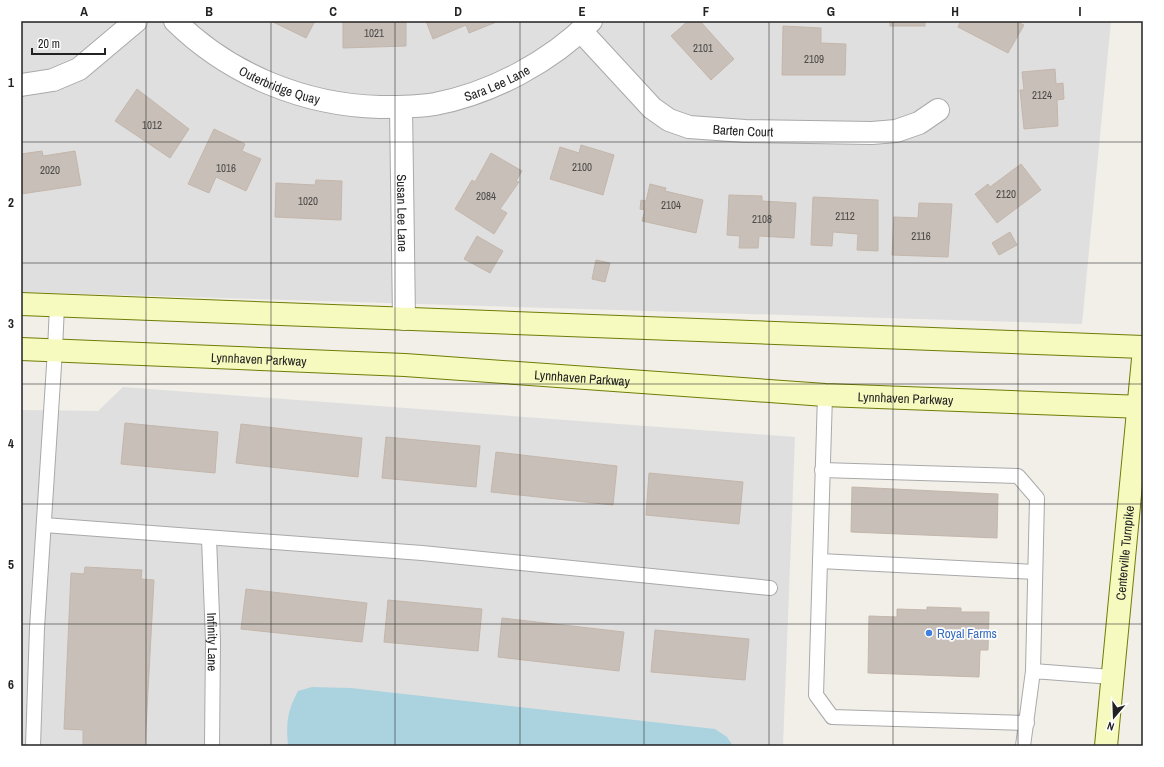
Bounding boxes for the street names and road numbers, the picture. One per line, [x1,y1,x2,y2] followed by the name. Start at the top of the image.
[236,62,322,108] street label: Outerbridge Quay
[462,62,533,105] street label: Sara Lee Lane
[712,121,774,140] street label: Barten Court
[393,174,411,252] street label: Susan Lee Lane
[211,349,308,370] street label: Lynnhaven Parkway
[534,366,631,390] street label: Lynnhaven Parkway
[857,388,954,409] street label: Lynnhaven Parkway
[1112,505,1138,601] street label: Centerville Turnpike
[203,612,221,671] street label: Infinity Lane

